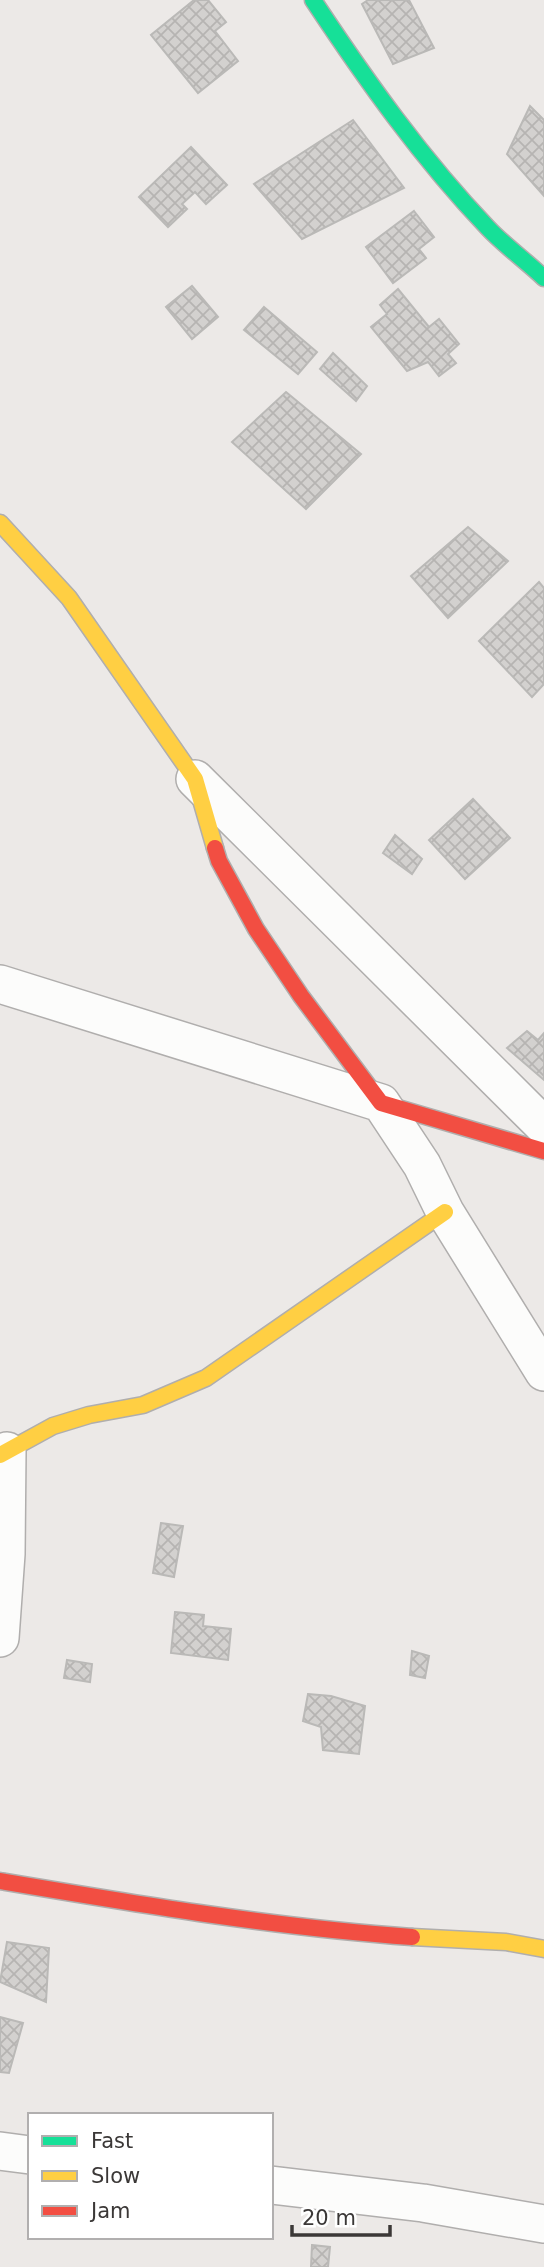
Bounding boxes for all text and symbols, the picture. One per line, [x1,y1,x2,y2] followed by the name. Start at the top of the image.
[28,2113,273,2239] legend
[91,2129,133,2153] text: Fast
[91,2164,140,2188] text: Slow
[292,2194,390,2238] scale bar
[89,2199,131,2223] text: Jam
[302,2206,356,2230] text: 20 m

